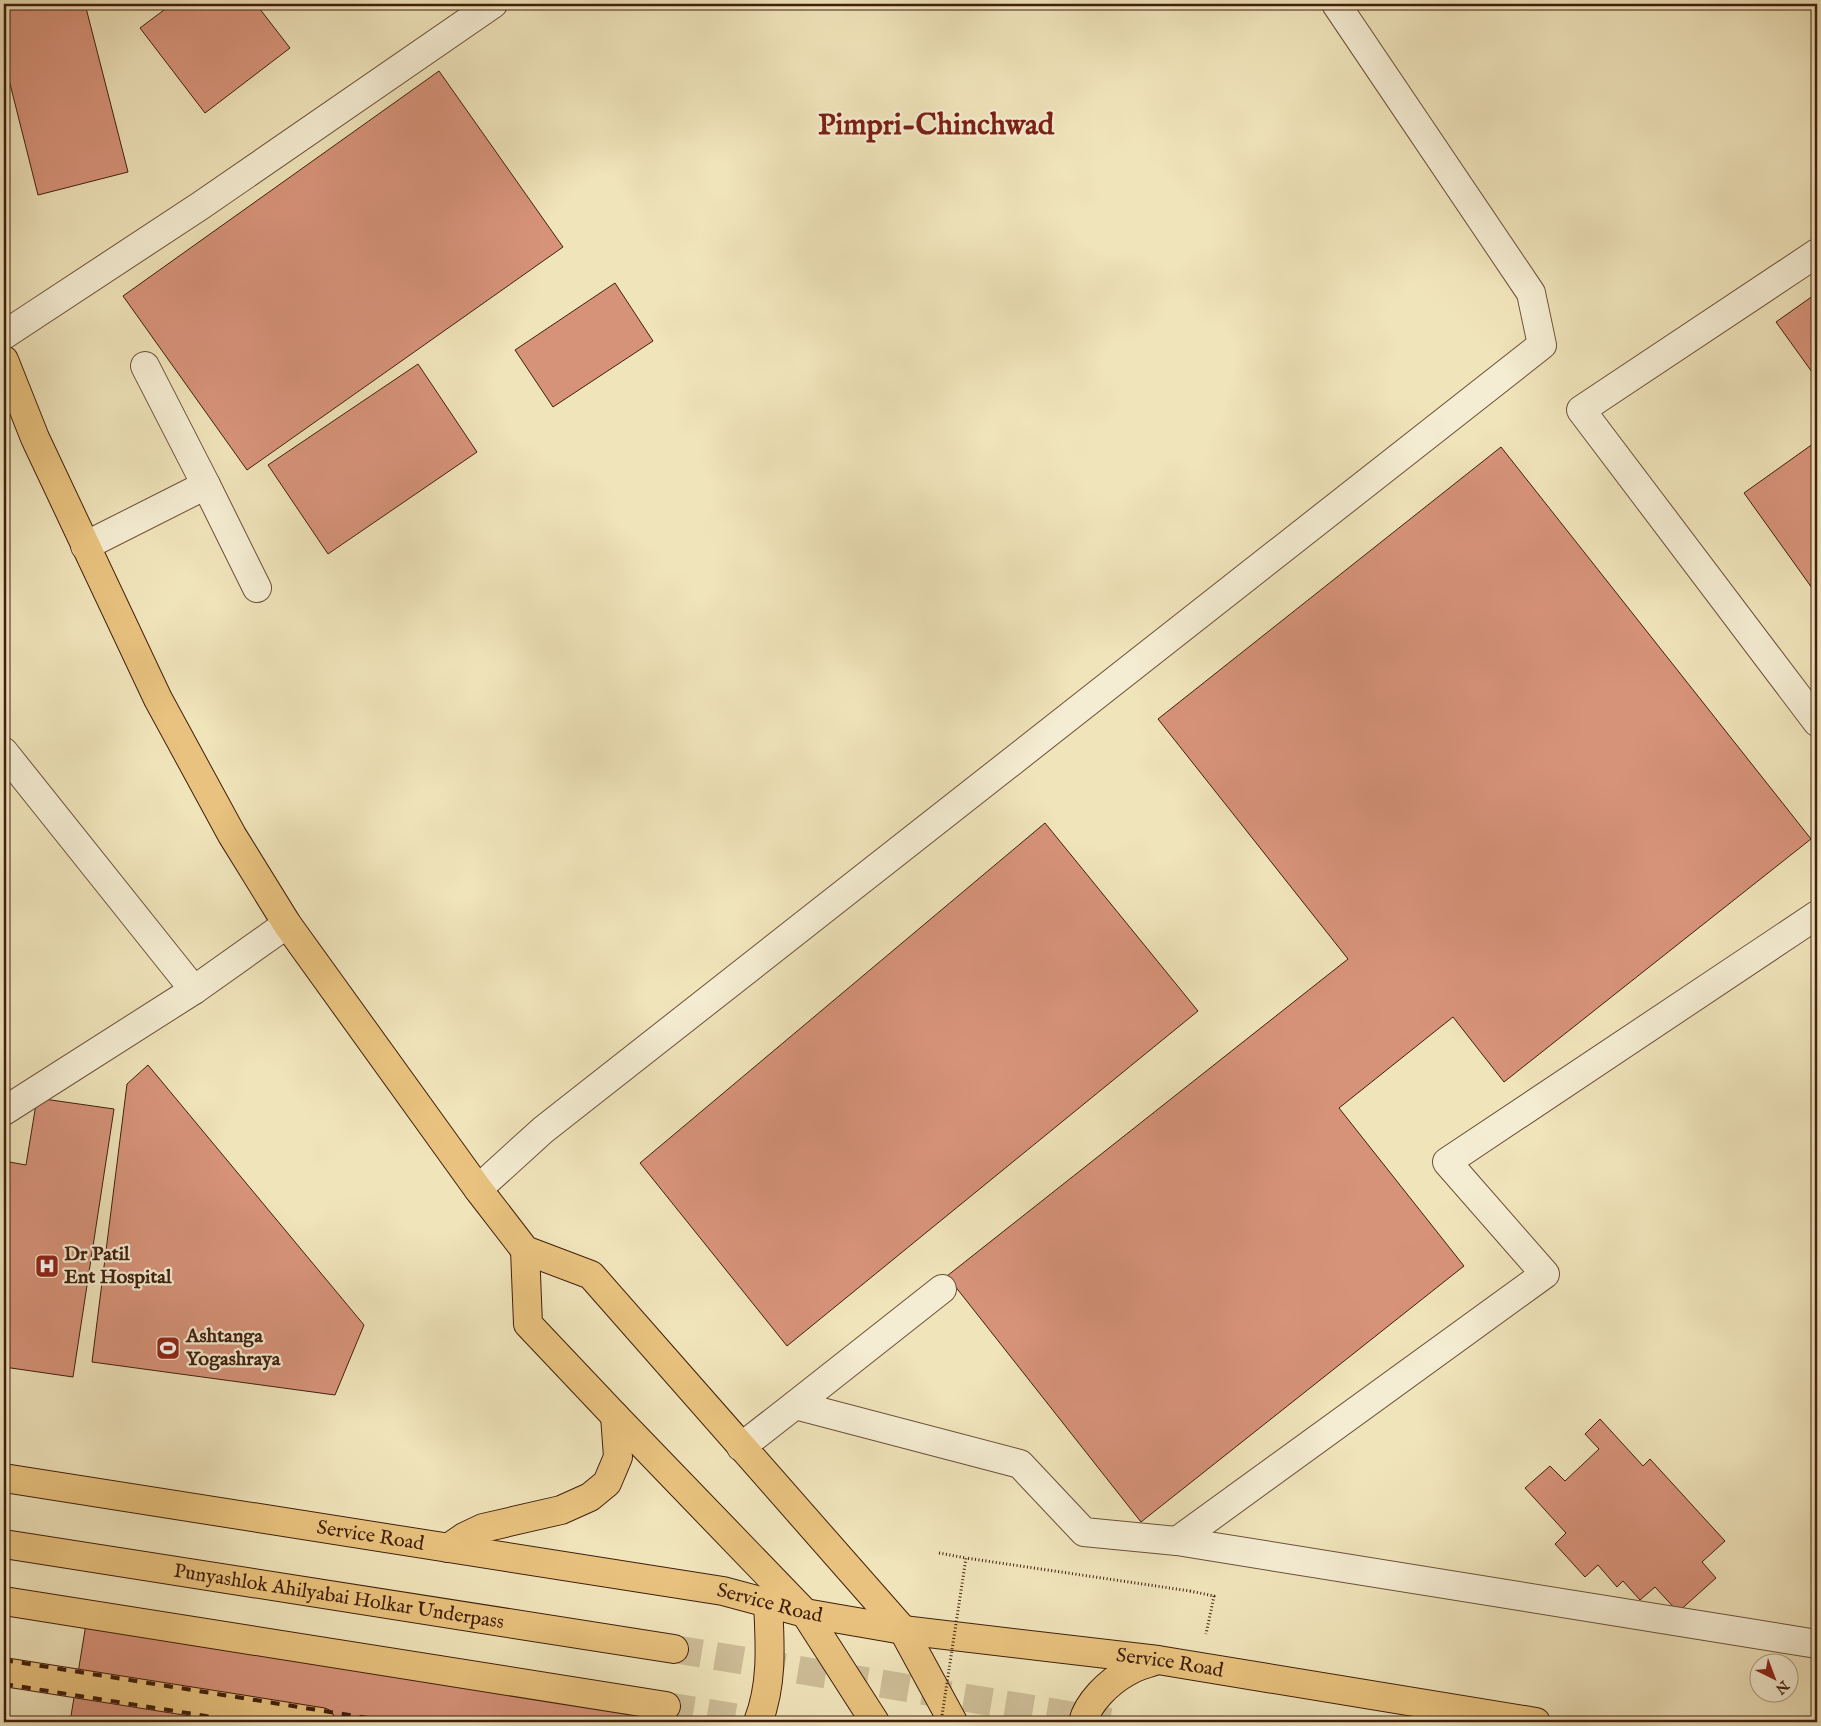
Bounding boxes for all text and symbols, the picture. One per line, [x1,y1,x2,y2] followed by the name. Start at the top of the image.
[818,107,1055,145] district label: Pimpri-Chinchwad
[64,1242,172,1290] place label: Dr Patil Ent Hospital
[34,1253,60,1279] hospital icon: Dr Patil Ent Hospital
[185,1324,281,1372] place label: Ashtanga Yogashraya
[155,1335,181,1361] sports icon: Ashtanga Yogashraya
[315,1515,426,1556] street label: Service Road
[172,1558,506,1635] street label: Punyashlok Ahilyabai Holkar Underpass
[715,1578,825,1628] street label: Service Road
[1115,1643,1226,1683] street label: Service Road
[1748,1654,1798,1704] north arrow
[1772,1676,1793,1698] text: N

